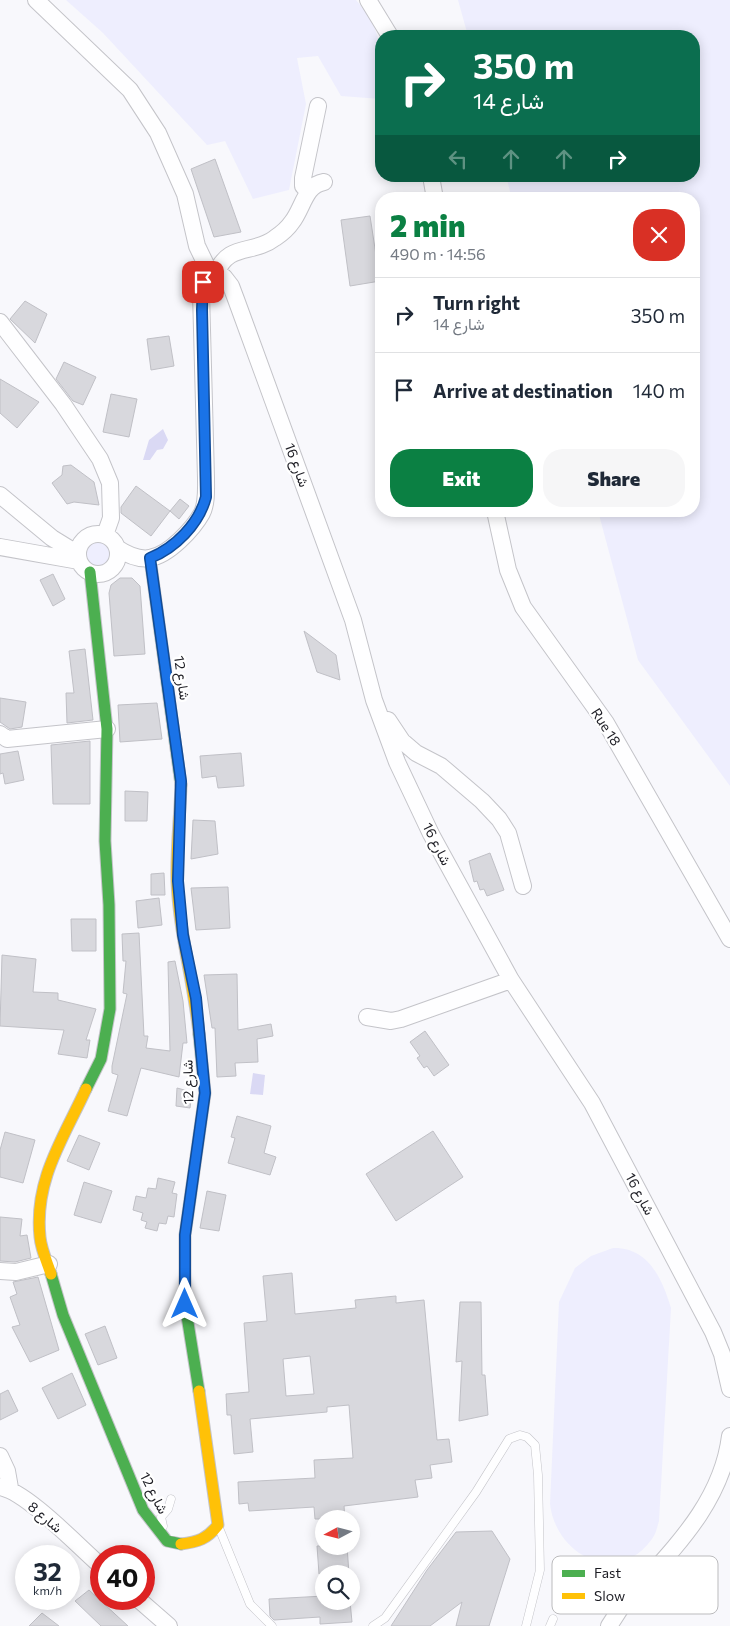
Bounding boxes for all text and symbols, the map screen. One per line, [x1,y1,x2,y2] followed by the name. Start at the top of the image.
[473,43,574,86] text: 350 m
[390,50,455,115] icon: right
[473,87,544,114] text: شارع 14
[444,145,472,173] icon: left
[497,145,525,173] icon: ahead
[550,145,578,173] icon: ahead
[603,145,631,173] icon: right
[390,206,465,243] text: 2 min
[633,209,685,261] button: close
[390,244,486,263] text: 490 m · 14:56
[182,261,224,303] pin
[189,268,217,296] icon: arrive
[433,291,520,314] text: Turn right
[390,301,418,329] icon: right
[631,304,685,327] text: 350 m
[433,314,485,333] text: شارع 14
[390,376,418,404] icon: arrive
[433,379,613,402] text: Arrive at destination
[633,379,685,402] text: 140 m
[279,441,313,490] street label: شارع 16
[390,449,533,507] button: Exit
[543,449,685,507] button: Share
[168,655,194,702] street label: شارع 12
[588,705,625,749] street label: Rue 18
[417,820,455,869] street label: شارع 16
[179,1060,199,1104] street label: شارع 12
[620,1170,659,1219] street label: شارع 16
[158,1277,210,1329] position arrow
[134,1469,172,1518] street label: شارع 12
[23,1497,66,1538] street label: شارع 8
[315,1510,360,1555] north arrow
[315,1510,360,1610] map controls
[90,1545,155,1610] speed limit sign: 40
[33,1556,62,1586] text: 32
[552,1556,718,1614] legend
[594,1564,621,1581] text: Fast
[315,1565,360,1610] button: search
[33,1583,62,1597] text: km/h
[594,1587,625,1604] text: Slow

